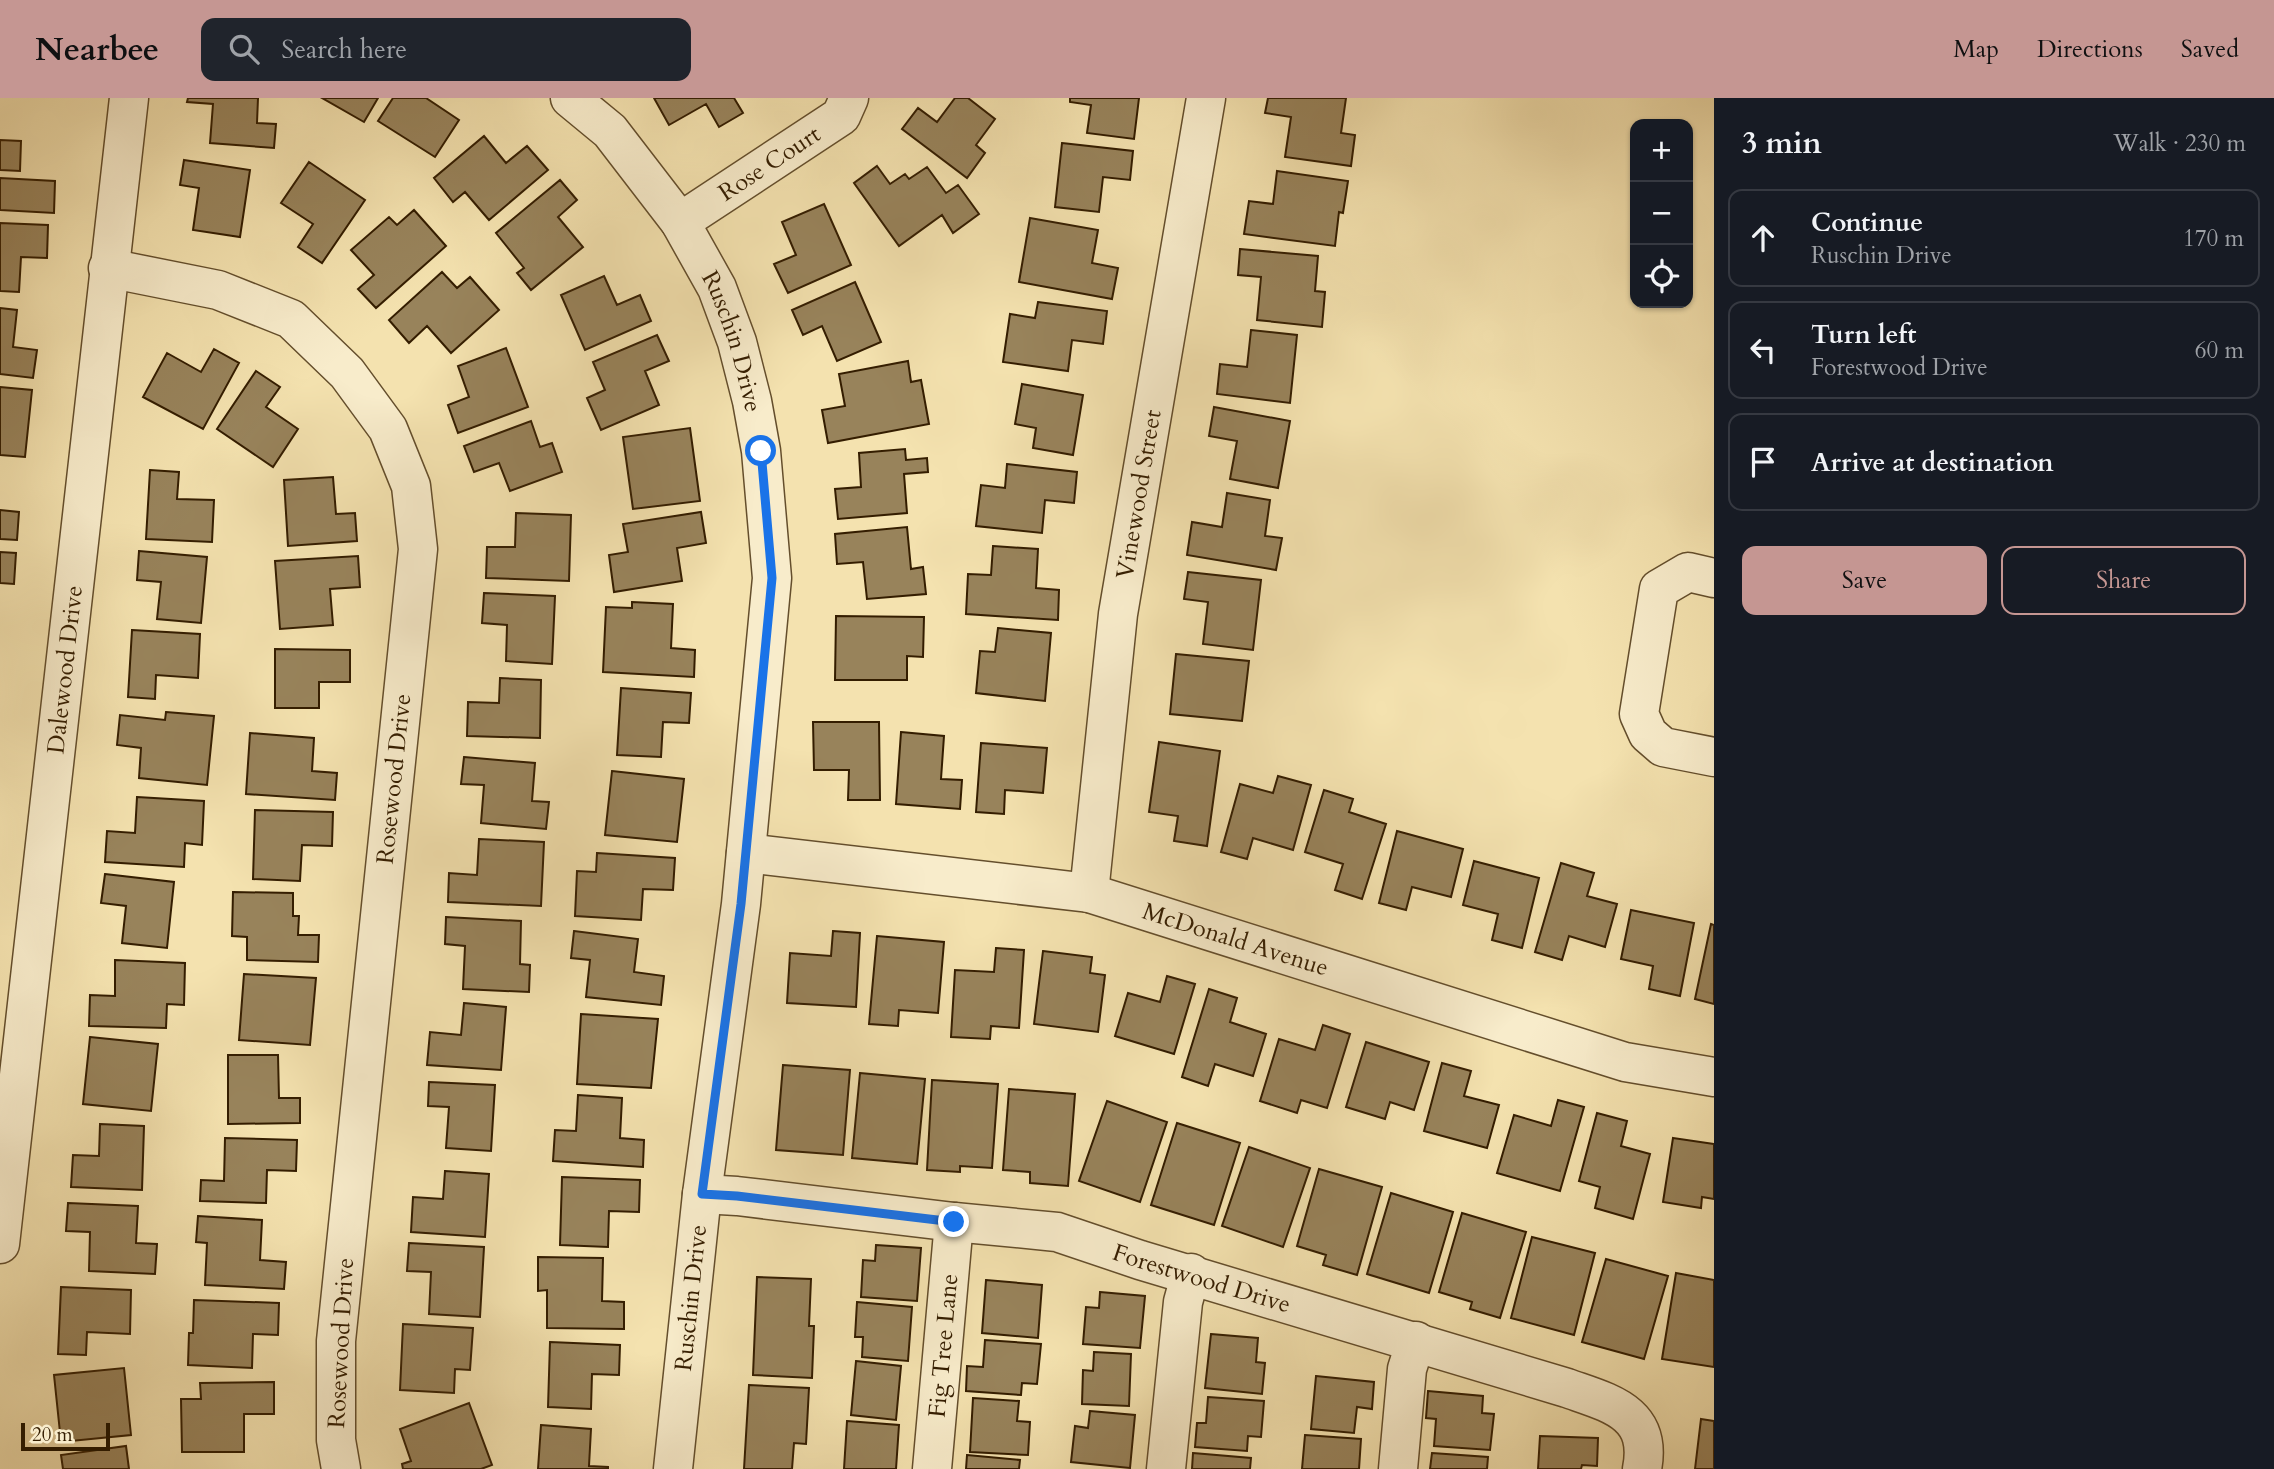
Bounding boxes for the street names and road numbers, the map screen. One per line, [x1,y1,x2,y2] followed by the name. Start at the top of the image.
[712,117,827,209] street label: Rose Court
[694,264,770,414] street label: Ruschin Drive
[1108,407,1169,581] street label: Vinewood Street
[39,584,91,756] street label: Dalewood Drive
[369,692,419,866] street label: Rosewood Drive
[1138,894,1333,984] street label: McDonald Avenue
[667,1223,715,1373] street label: Ruschin Drive
[1108,1235,1295,1321] street label: Forestwood Drive
[320,1257,362,1429] street label: Rosewood Drive
[920,1272,966,1419] street label: Fig Tree Lane

